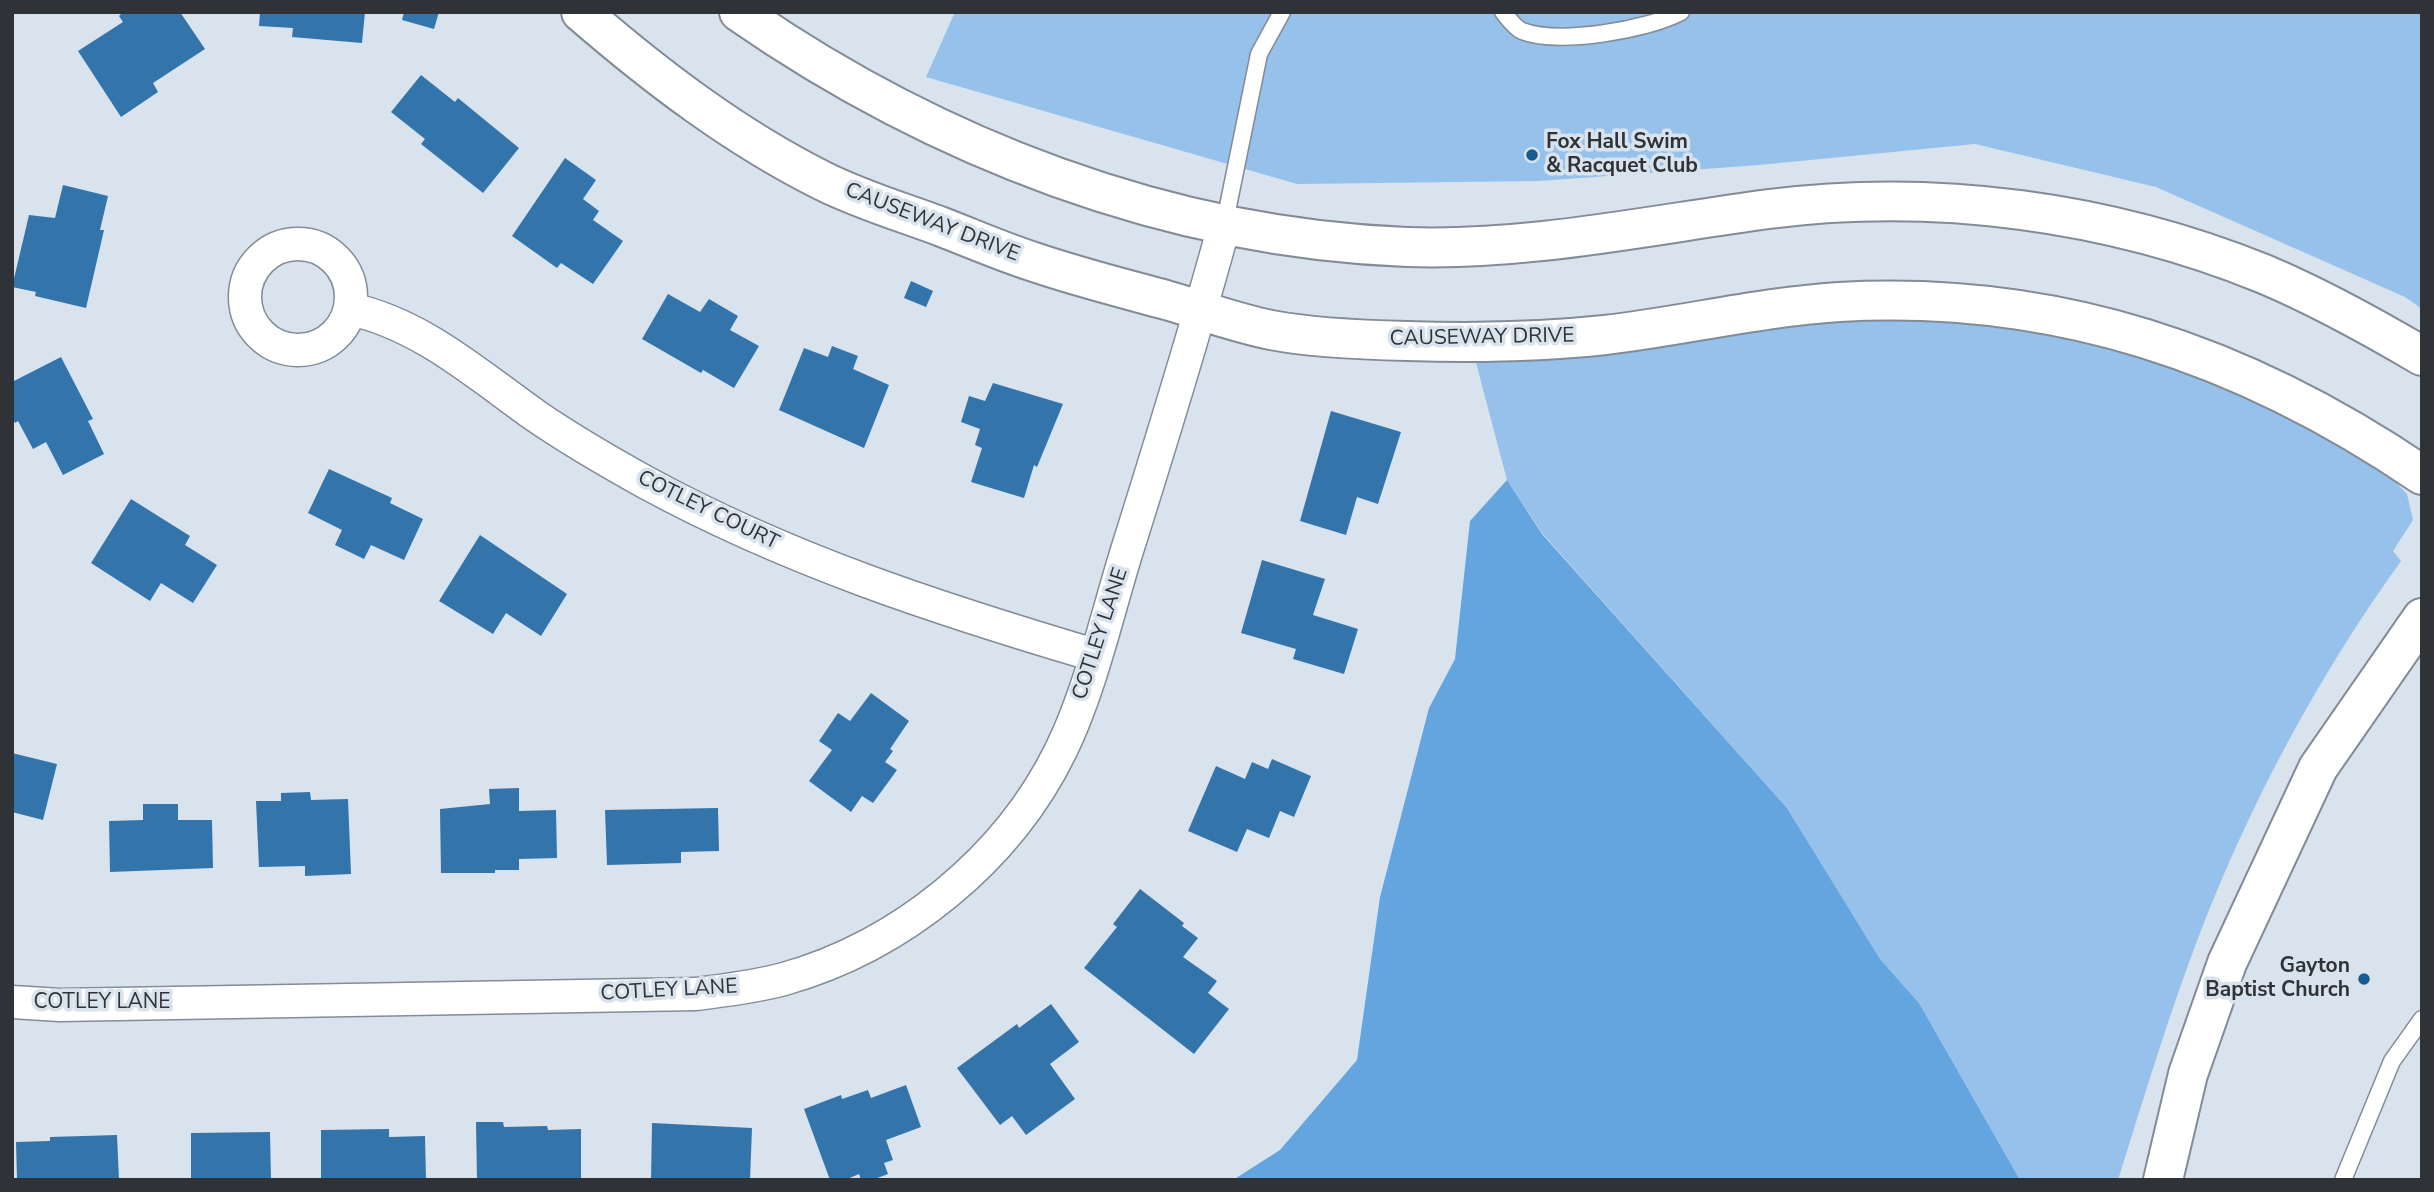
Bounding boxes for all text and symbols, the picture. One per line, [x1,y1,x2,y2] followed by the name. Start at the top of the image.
[1546,130,1698,180] place label: Fox Hall Swim & Racquet Club
[1524,147,1540,163] marker: Fox Hall Swim & Racquet Club
[841,178,1023,268] street label: CAUSEWAY DRIVE
[1389,324,1575,352] street label: CAUSEWAY DRIVE
[633,466,783,556] street label: COTLEY COURT
[1068,565,1134,703] street label: COTLEY LANE
[2205,954,2350,1004] place label: Gayton Baptist Church
[2356,971,2372,987] marker: Gayton Baptist Church
[600,975,738,1007] street label: COTLEY LANE
[34,990,170,1016] street label: COTLEY LANE

